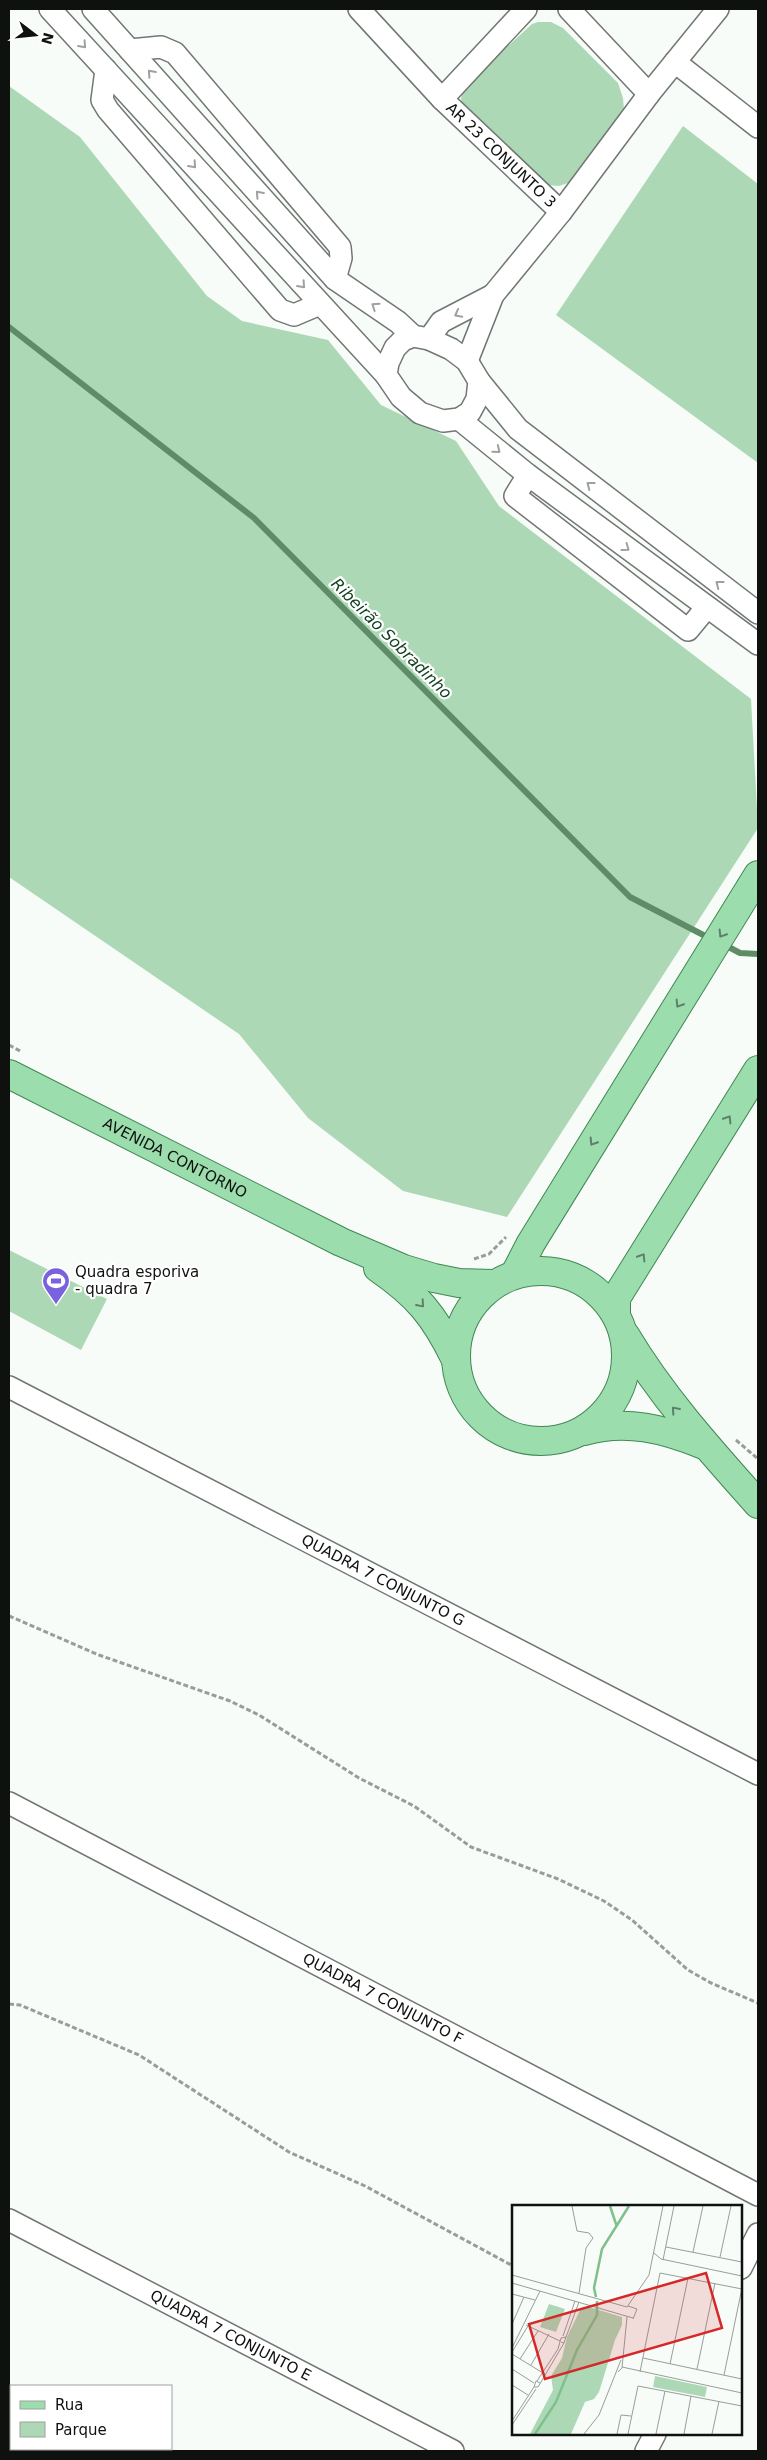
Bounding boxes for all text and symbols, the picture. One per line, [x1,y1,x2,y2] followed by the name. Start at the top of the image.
[10,10,60,60] north arrow
[38,31,57,46] text: N
[77,39,86,48] one-way arrow
[148,69,157,78] one-way arrow
[442,99,560,212] street label: AR 23 CONJUNTO 3
[187,159,196,168] one-way arrow
[256,190,265,199] one-way arrow
[296,279,305,288] one-way arrow
[371,303,381,312] one-way arrow
[454,308,463,318] one-way arrow
[491,444,500,453] one-way arrow
[586,482,596,491] one-way arrow
[620,542,629,550] one-way arrow
[328,574,456,703] water label: Ribeirão Sobradinho
[716,582,725,590] one-way arrow
[718,929,728,938] one-way arrow
[675,999,685,1008] one-way arrow
[100,1114,250,1202] street label: AVENIDA CONTORNO
[721,1115,731,1124] one-way arrow
[590,1137,600,1146] one-way arrow
[635,1253,645,1262] one-way arrow
[75,1263,199,1298] place label: Quadra esporiva - quadra 7
[41,1266,71,1305] sports icon: Quadra esporiva - quadra 7
[416,1298,425,1307] one-way arrow
[672,1406,681,1415] one-way arrow
[298,1531,468,1630] street label: QUADRA 7 CONJUNTO G
[300,1949,466,2048] street label: QUADRA 7 CONJUNTO F
[512,2205,742,2435] inset map
[147,2286,314,2385] street label: QUADRA 7 CONJUNTO E
[10,2385,172,2450] legend
[55,2396,83,2414] text: Rua
[55,2421,107,2439] text: Parque

